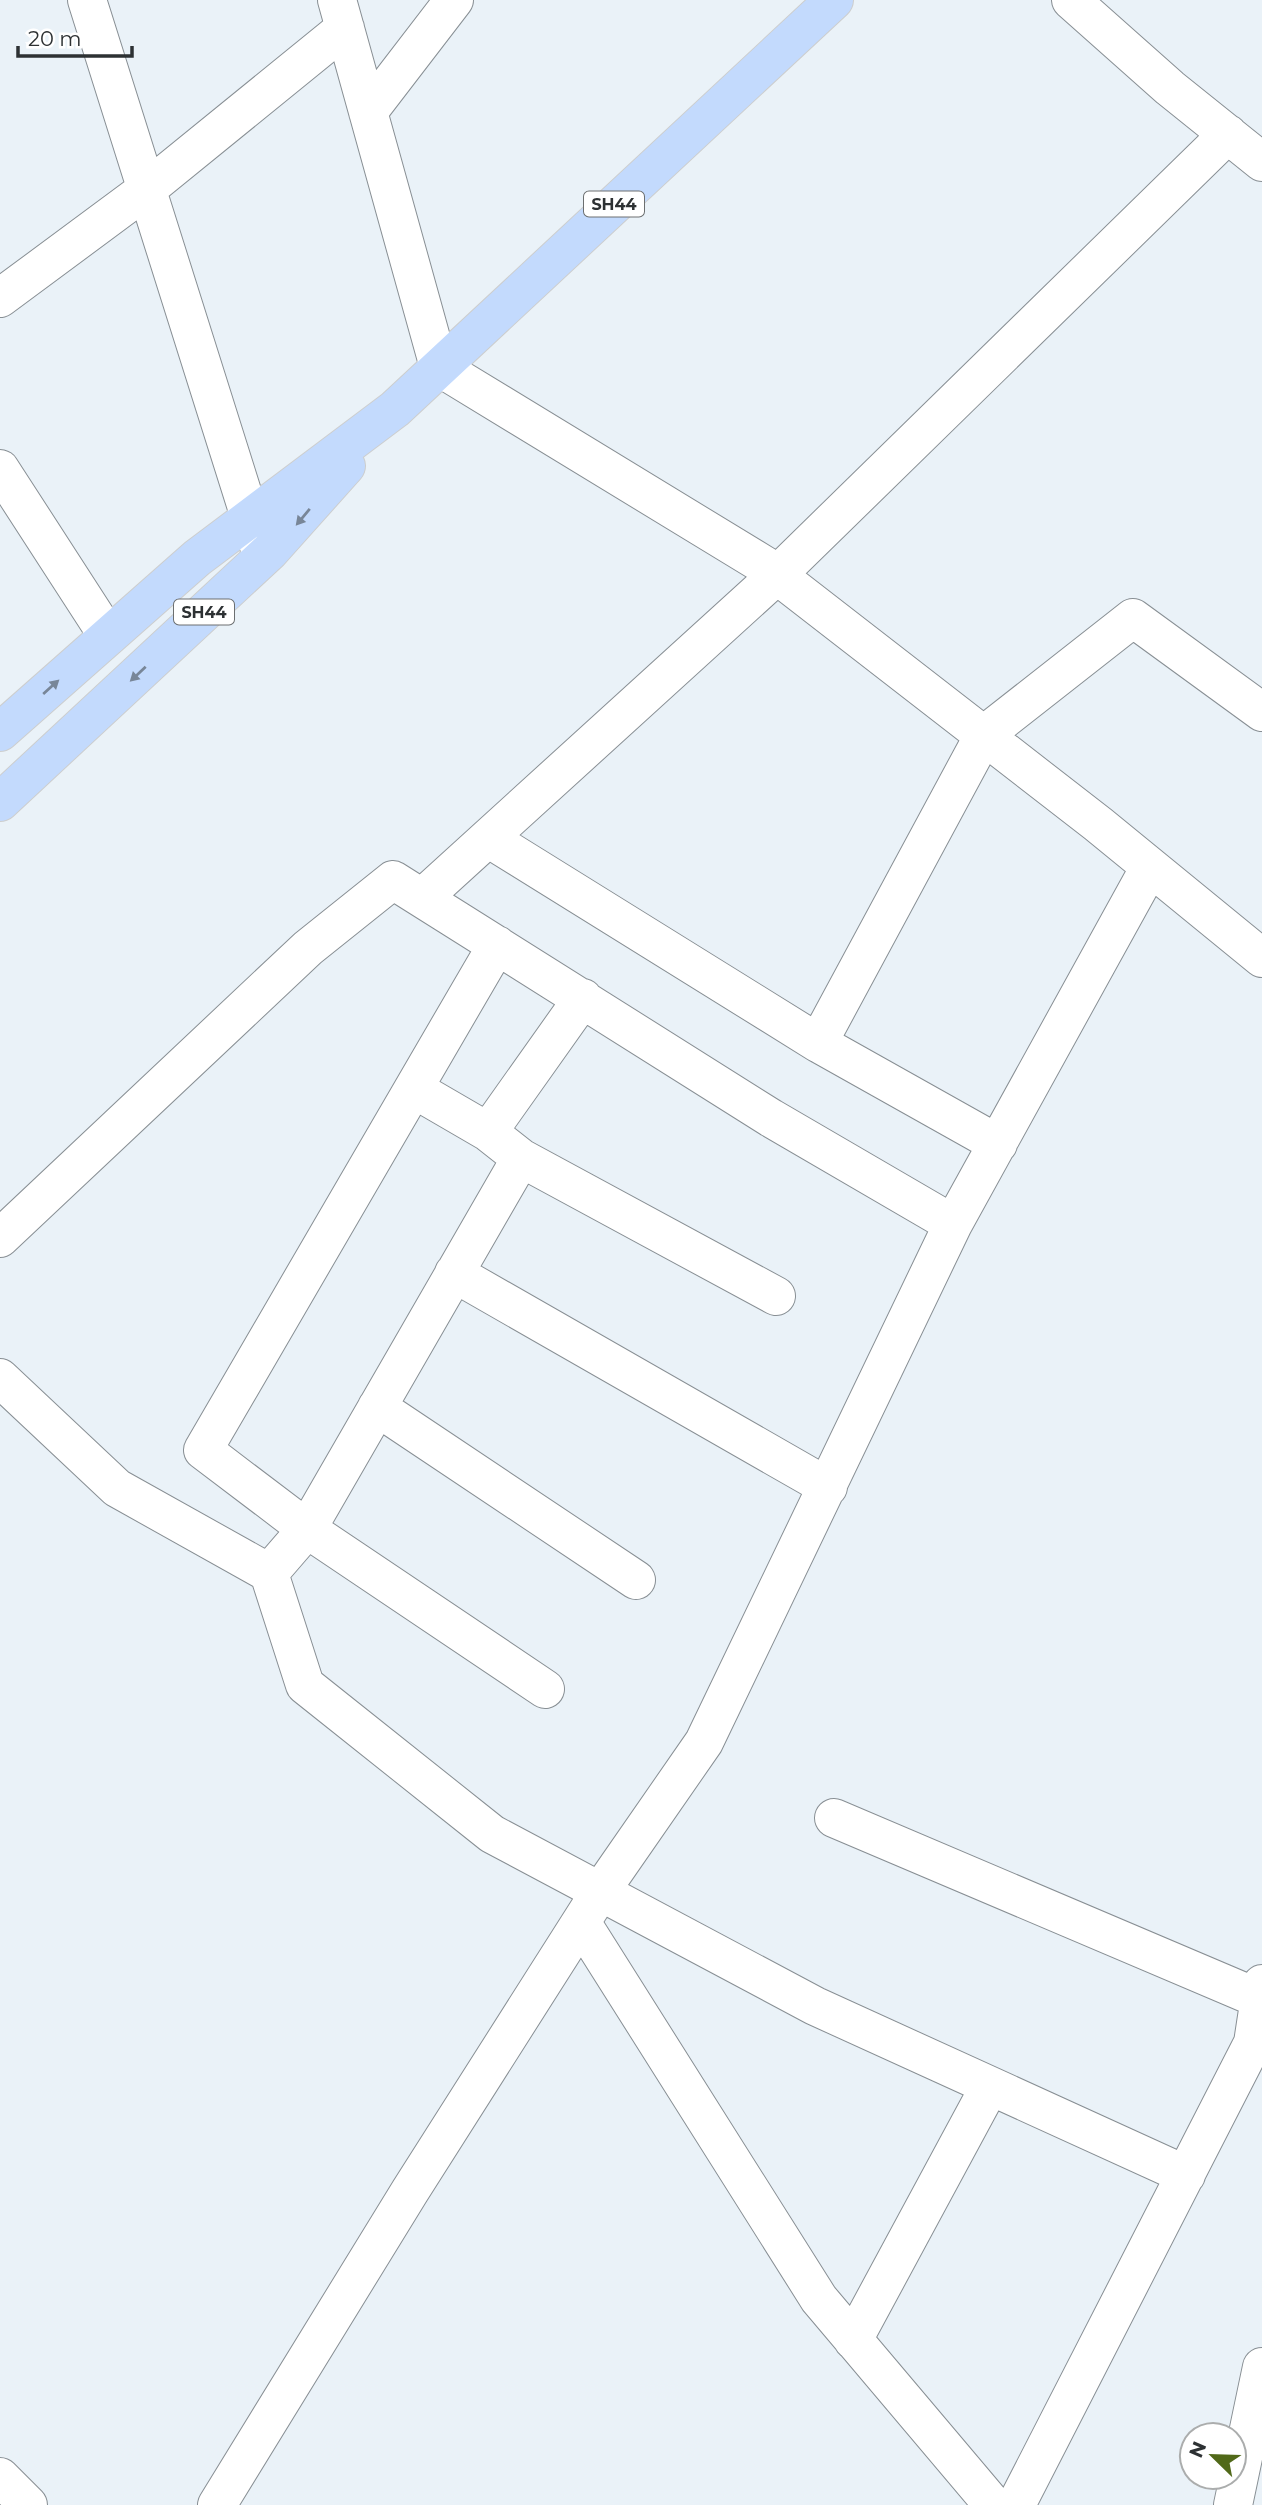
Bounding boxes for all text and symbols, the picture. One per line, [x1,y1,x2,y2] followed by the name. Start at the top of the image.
[18,14,131,58] scale bar
[28,26,82,51] text: 20 m
[584,192,644,216] road number: SH44
[295,508,311,526] one-way arrow
[174,600,234,624] road number: SH44
[130,665,147,681] one-way arrow
[42,679,60,695] one-way arrow
[1178,2421,1248,2491] north arrow
[1184,2438,1211,2461] text: N

